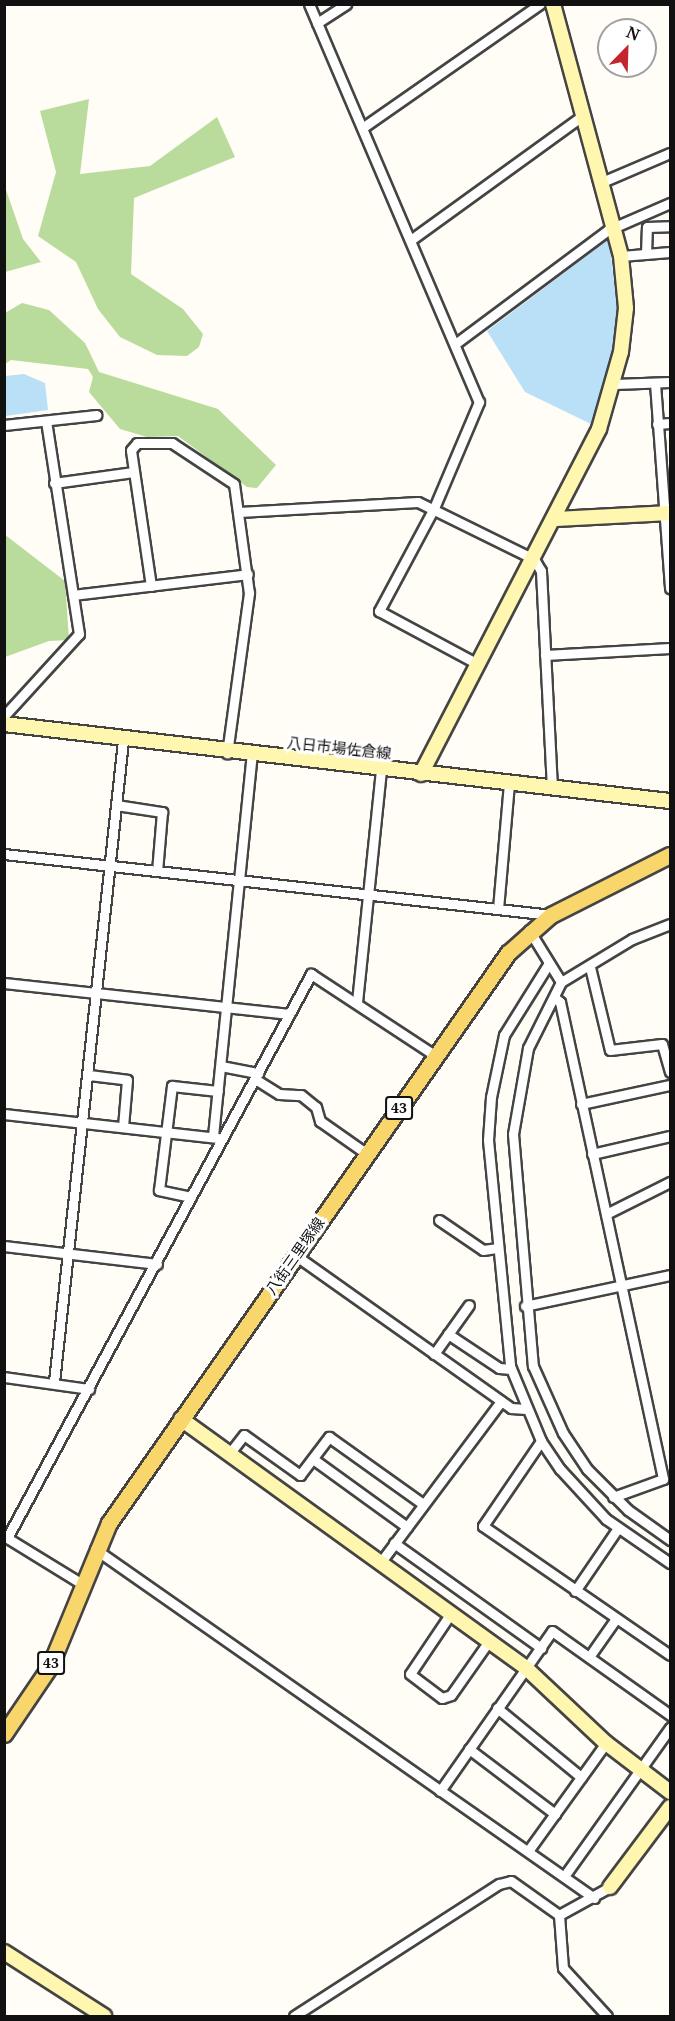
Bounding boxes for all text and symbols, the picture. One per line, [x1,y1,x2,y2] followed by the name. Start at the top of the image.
[597,18,657,78] north arrow
[623,21,643,46] text: N
[286,734,392,762] street label: 八日市場佐倉線
[384,1097,414,1119] road number: 43
[262,1214,328,1298] street label: 八街三里塚線
[36,1652,66,1674] road number: 43

